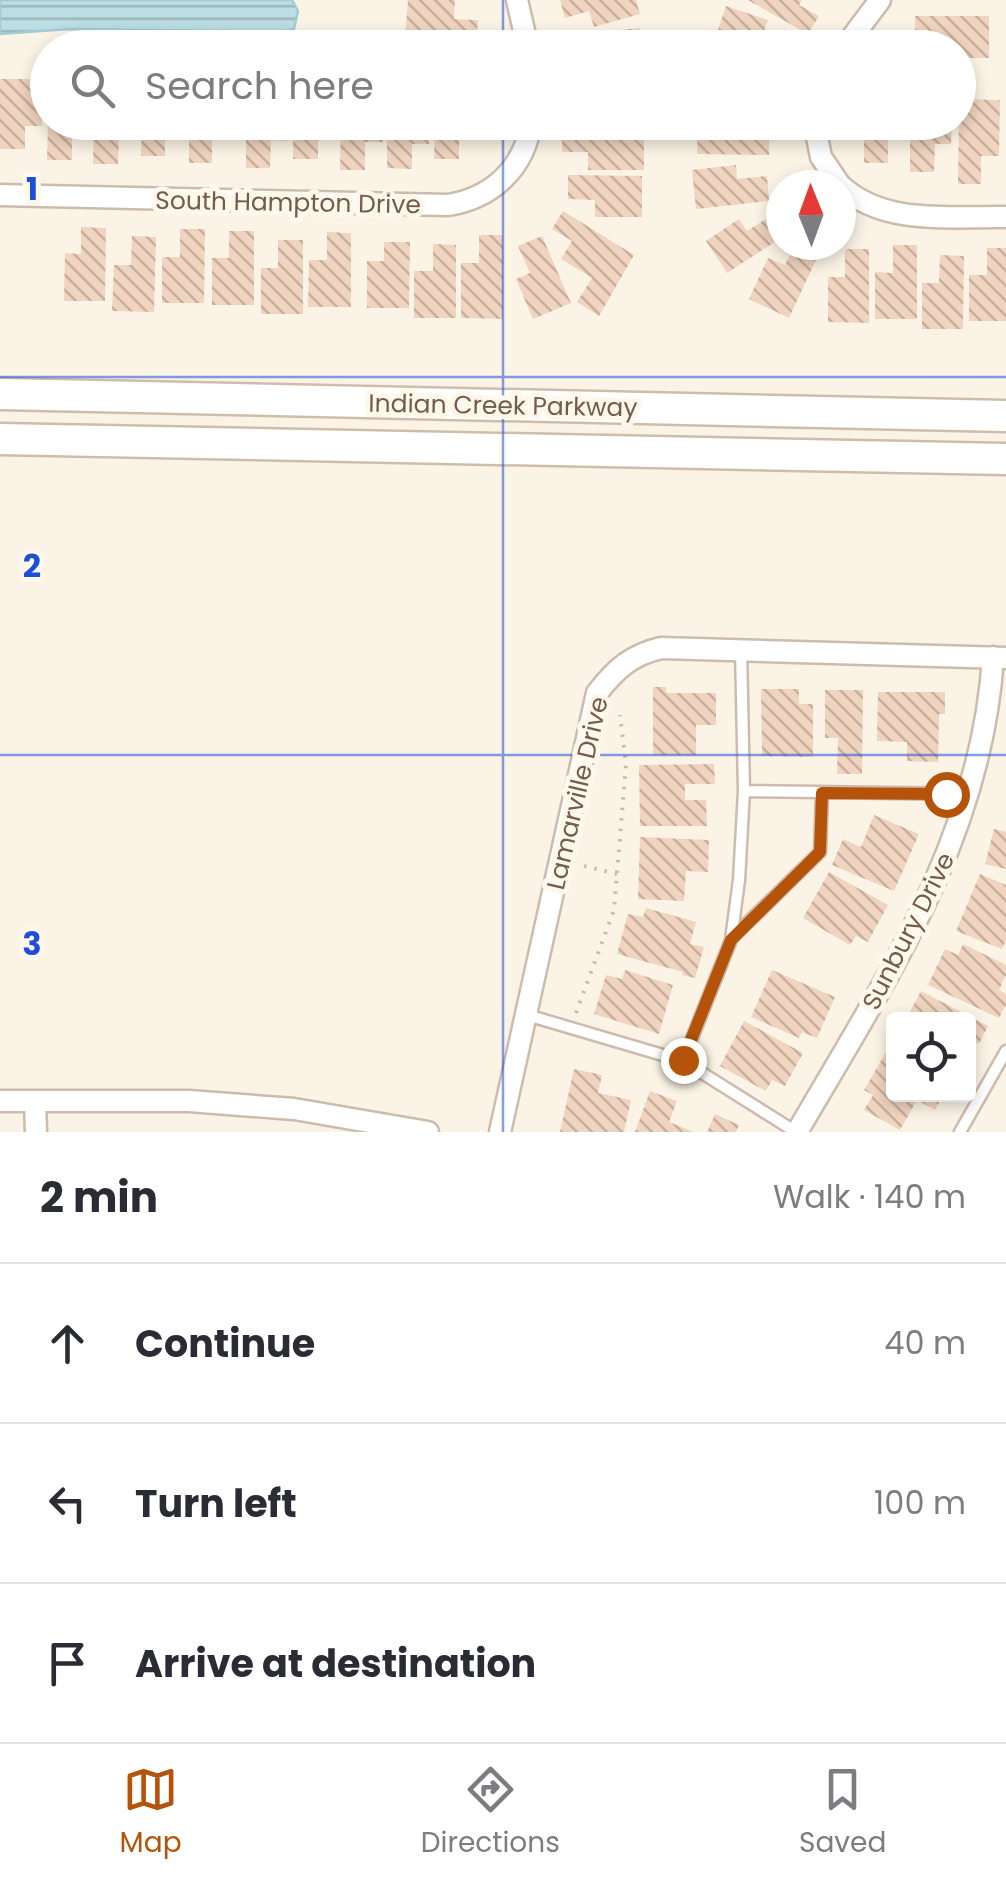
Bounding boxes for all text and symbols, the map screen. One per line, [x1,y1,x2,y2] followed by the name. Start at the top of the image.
[30,30,976,140] search box
[65,58,120,113] icon: search
[145,59,374,112] text: Search here
[26,166,38,211] text: 1
[766,170,856,260] north arrow
[155,183,421,222] street label: South Hampton Drive
[368,386,638,425] street label: Indian Creek Parkway
[23,543,41,588] text: 2
[538,693,617,893] street label: Lamarville Drive
[924,772,970,818] route start
[854,847,963,1016] street label: Sunbury Drive
[22,921,42,966] text: 3
[886,1012,976,1102] map controls
[886,1012,976,1102] button: locate
[661,1038,707,1084] route end
[40,1168,158,1227] text: 2 min
[773,1174,966,1219] text: Walk · 140 m
[40,1316,95,1371] icon: ahead
[135,1317,315,1370] text: Continue
[884,1320,966,1365] text: 40 m
[40,1476,95,1531] icon: left
[135,1477,297,1530] text: Turn left
[874,1480,966,1525] text: 100 m
[40,1636,95,1691] icon: arrive
[135,1637,536,1690] text: Arrive at destination
[120,1762,182,1864] tab: Map
[421,1762,560,1864] tab: Directions
[799,1762,886,1864] tab: Saved

